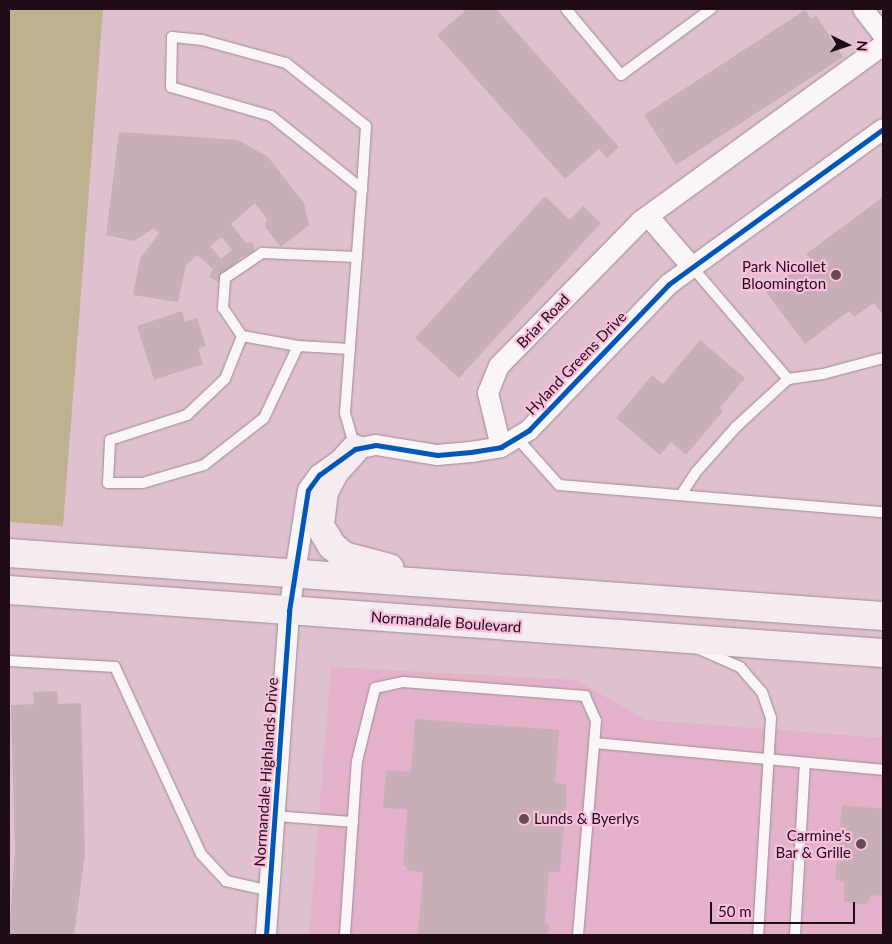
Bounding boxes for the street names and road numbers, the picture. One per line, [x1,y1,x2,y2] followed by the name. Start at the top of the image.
[513,290,573,352] street label: Briar Road
[522,308,630,418] street label: Hyland Greens Drive
[370,608,522,636] street label: Normandale Boulevard
[250,677,282,867] street label: Normandale Highlands Drive

